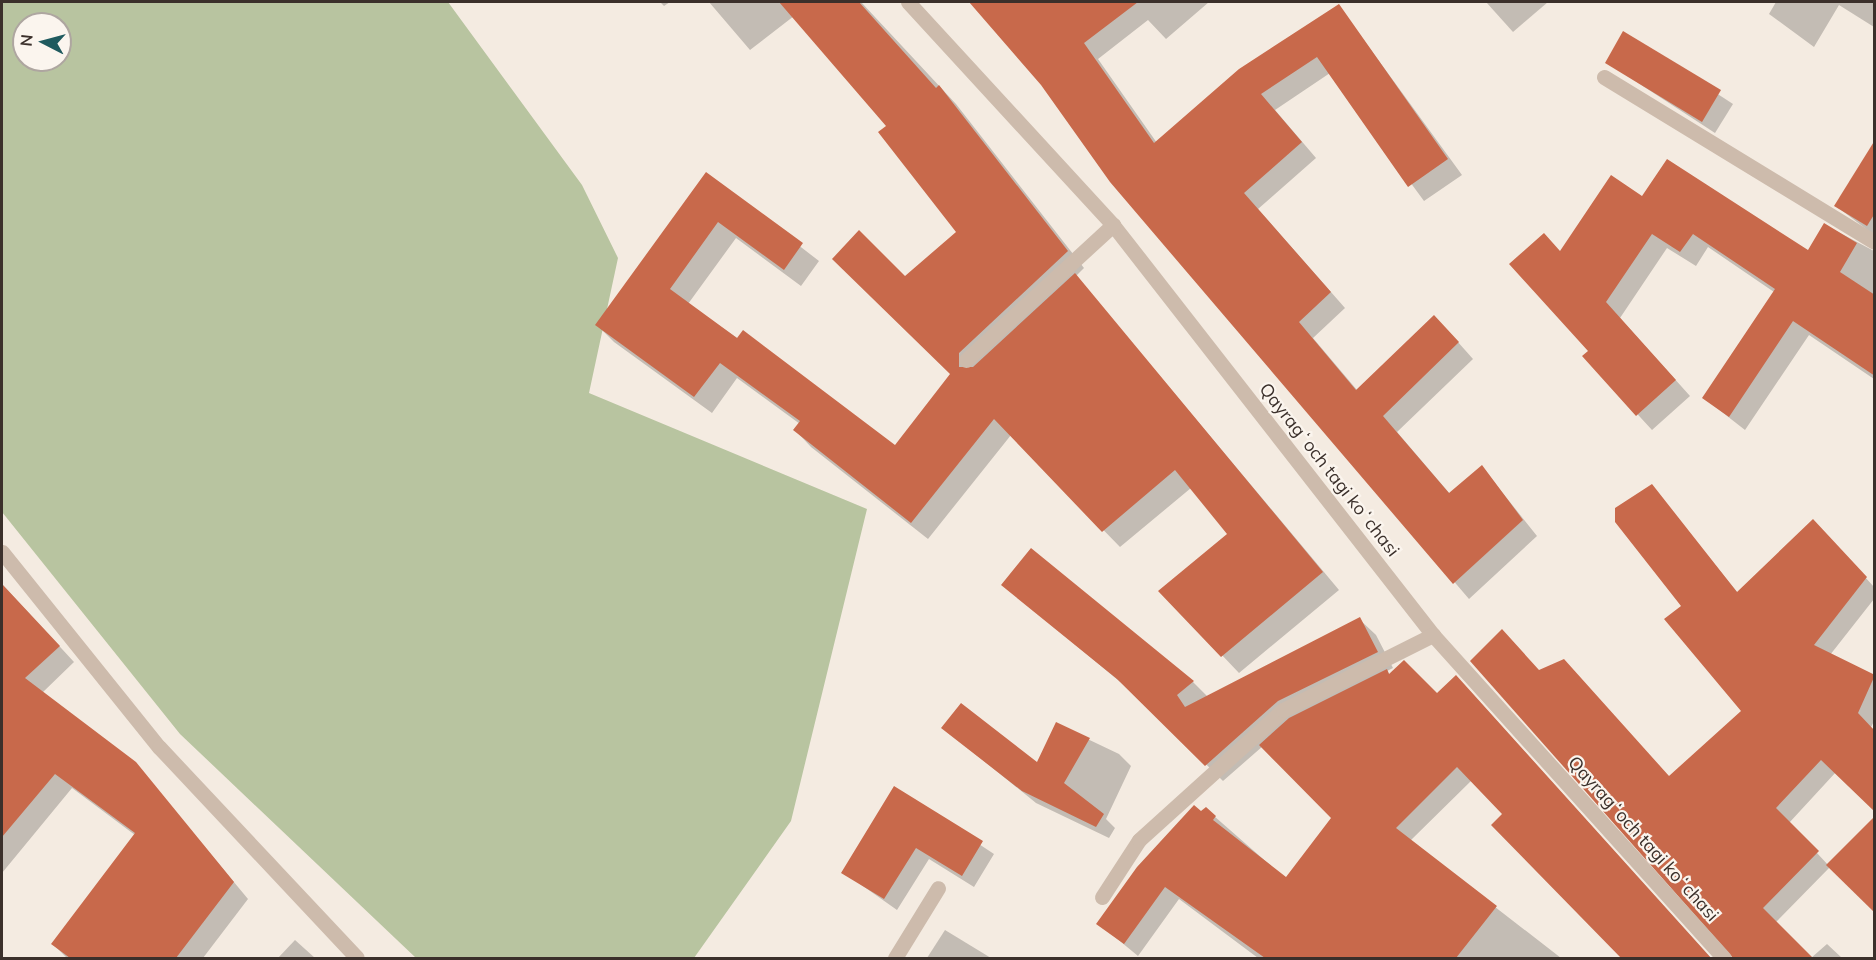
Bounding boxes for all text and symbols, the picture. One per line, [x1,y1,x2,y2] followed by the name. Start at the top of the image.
[12,12,72,72] north arrow
[16,33,37,47] text: N
[1254,379,1404,561] street label: Qayragʻoch tagi koʻchasi
[1563,752,1723,926] street label: Qayragʻoch tagi koʻchasi

